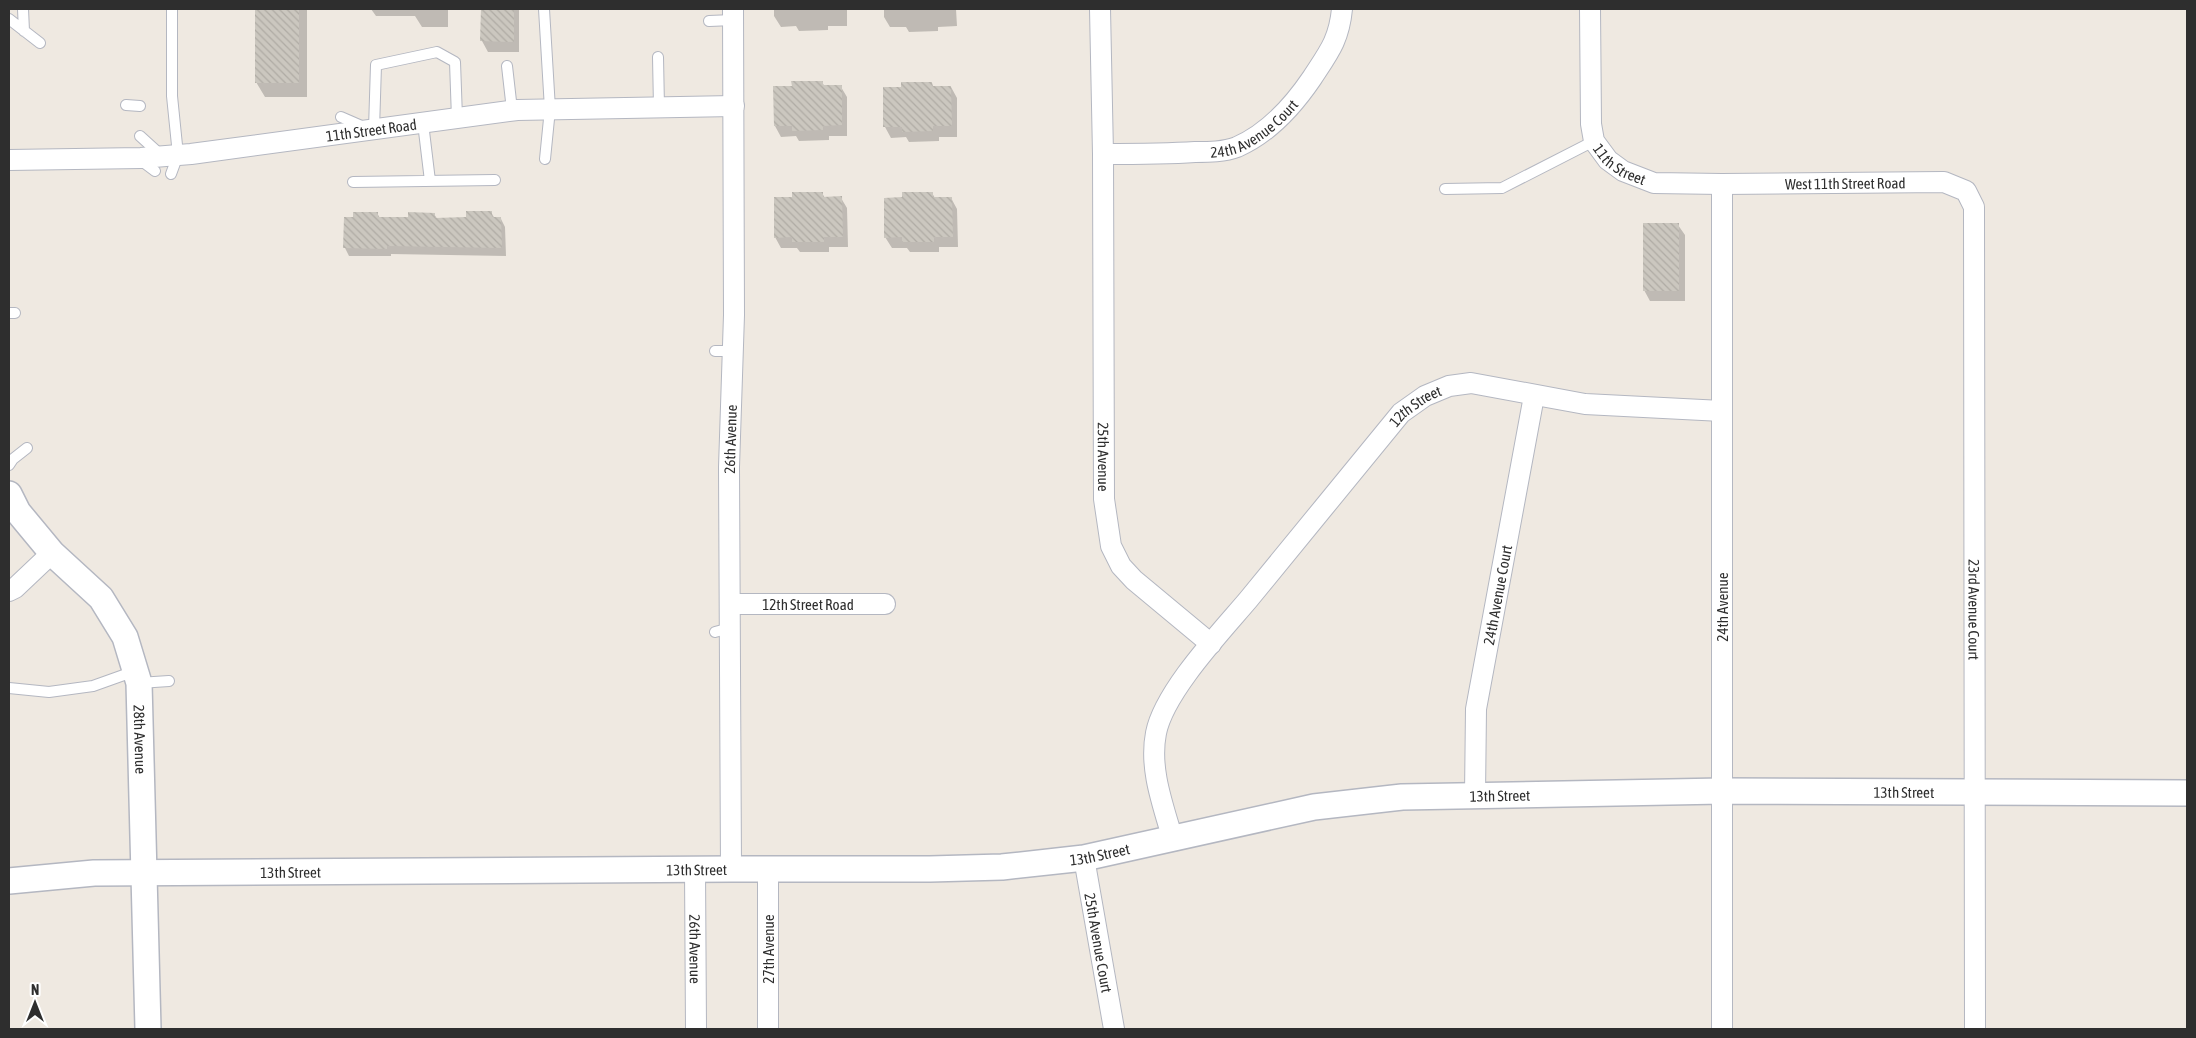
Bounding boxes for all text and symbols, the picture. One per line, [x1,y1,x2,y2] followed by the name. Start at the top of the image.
[1210,96,1301,160] street label: 24th Avenue Court
[325,115,418,144] street label: 11th Street Road
[1590,140,1648,188] street label: 11th Street
[1785,174,1906,192] street label: West 11th Street Road
[1385,382,1444,430] street label: 12th Street
[720,404,740,474] street label: 26th Avenue
[1095,422,1112,492] street label: 25th Avenue
[1480,544,1515,646] street label: 24th Avenue Court
[1966,559,1983,660] street label: 23rd Avenue Court
[1714,572,1731,642] street label: 24th Avenue
[762,596,854,613] street label: 12th Street Road
[131,704,150,774] street label: 28th Avenue
[1873,783,1934,800] street label: 13th Street
[1469,786,1530,804] street label: 13th Street
[1069,840,1131,868] street label: 13th Street
[666,861,727,878] street label: 13th Street
[260,863,321,880] street label: 13th Street
[1082,891,1116,994] street label: 25th Avenue Court
[687,914,704,984] street label: 26th Avenue
[760,914,777,984] street label: 27th Avenue
[10,978,60,1028] north arrow
[31,982,39,998] text: N

